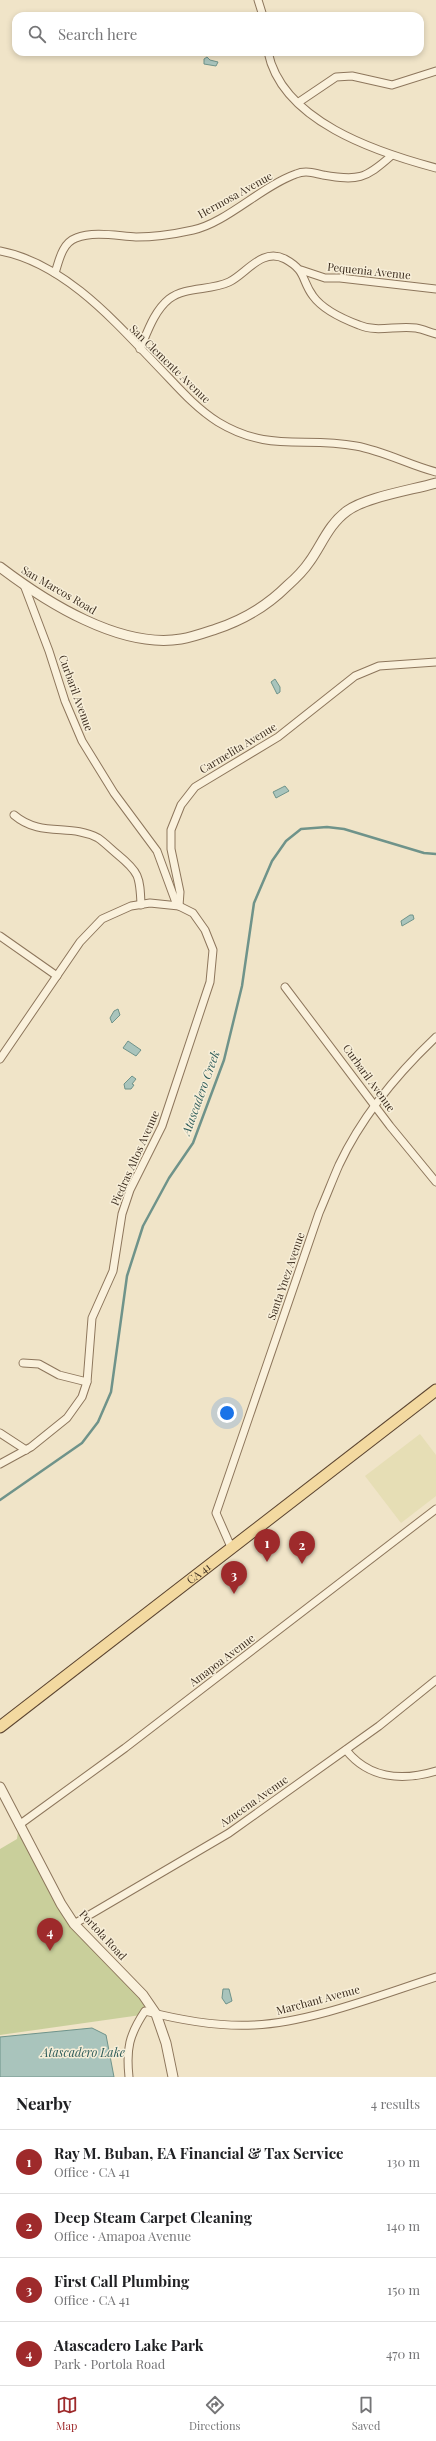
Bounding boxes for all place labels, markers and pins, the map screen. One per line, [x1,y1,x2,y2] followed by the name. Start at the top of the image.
[254,1529,280,1562] pin: 1
[289,1531,315,1564] pin: 2
[221,1561,247,1594] pin: 3
[37,1918,63,1951] pin: 4

